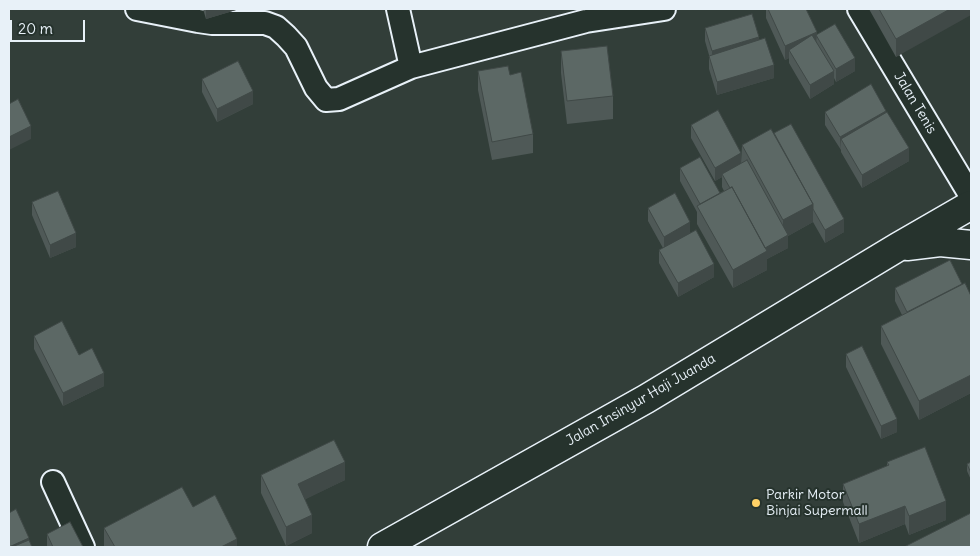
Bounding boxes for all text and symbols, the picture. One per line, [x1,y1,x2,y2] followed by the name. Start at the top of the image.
[12,10,88,42] scale bar
[18,19,53,38] text: 20 m
[890,69,940,137] street label: Jalan Tenis
[563,350,719,450] street label: Jalan Insinyur Haji Juanda
[766,487,868,520] place label: Parkir Motor Binjai Supermall
[750,497,762,509] marker: Parkir Motor Binjai Supermall

